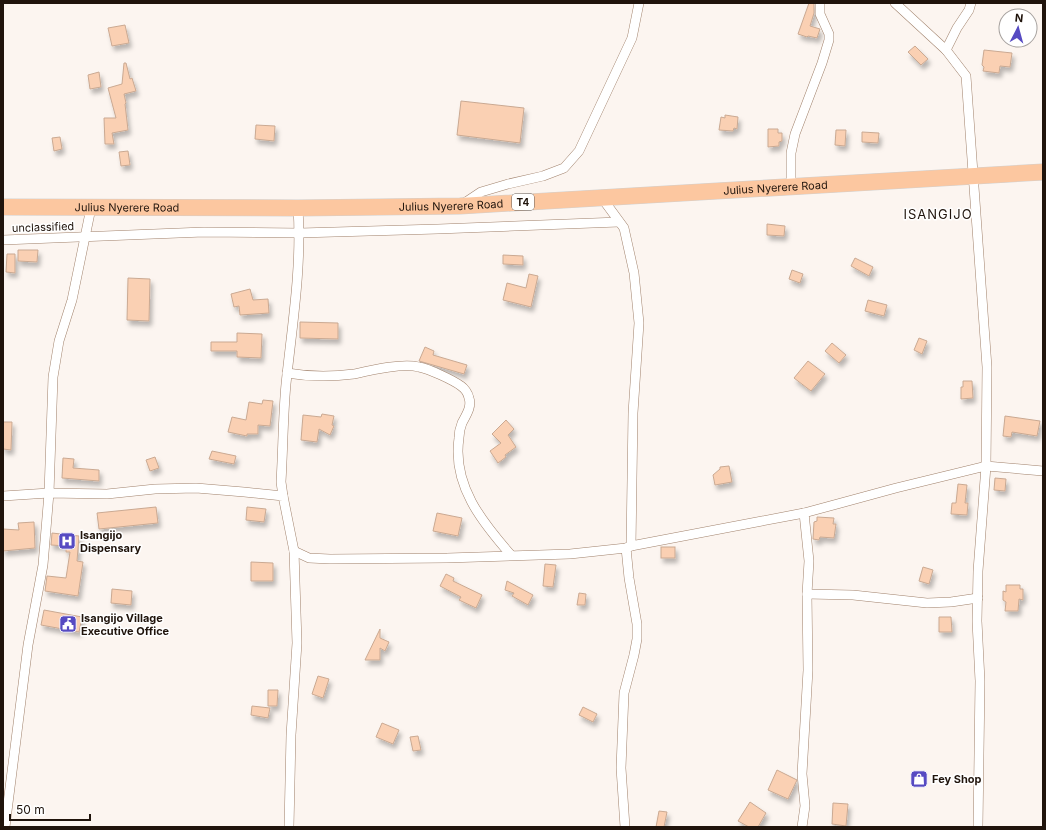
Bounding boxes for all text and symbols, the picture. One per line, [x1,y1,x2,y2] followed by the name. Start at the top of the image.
[998,8,1038,48] north arrow
[1014,11,1024,25] text: N
[723,178,828,198] street label: Julius Nyerere Road
[512,194,534,210] road number: T4
[399,196,504,214] street label: Julius Nyerere Road
[75,200,179,215] street label: Julius Nyerere Road
[903,206,973,222] district label: ISANGIJO
[12,219,74,235] street label: unclassified
[80,528,142,555] place label: Isangijo Dispensary
[57,531,77,551] hospital icon: Isangijo Dispensary
[81,611,170,638] place label: Isangijo Village Executive Office
[58,614,78,634] public building icon: Isangijo Village Executive Office
[909,769,929,789] shop icon: Fey Shop
[932,772,982,786] place label: Fey Shop
[10,796,90,822] scale bar
[16,802,45,817] text: 50 m

